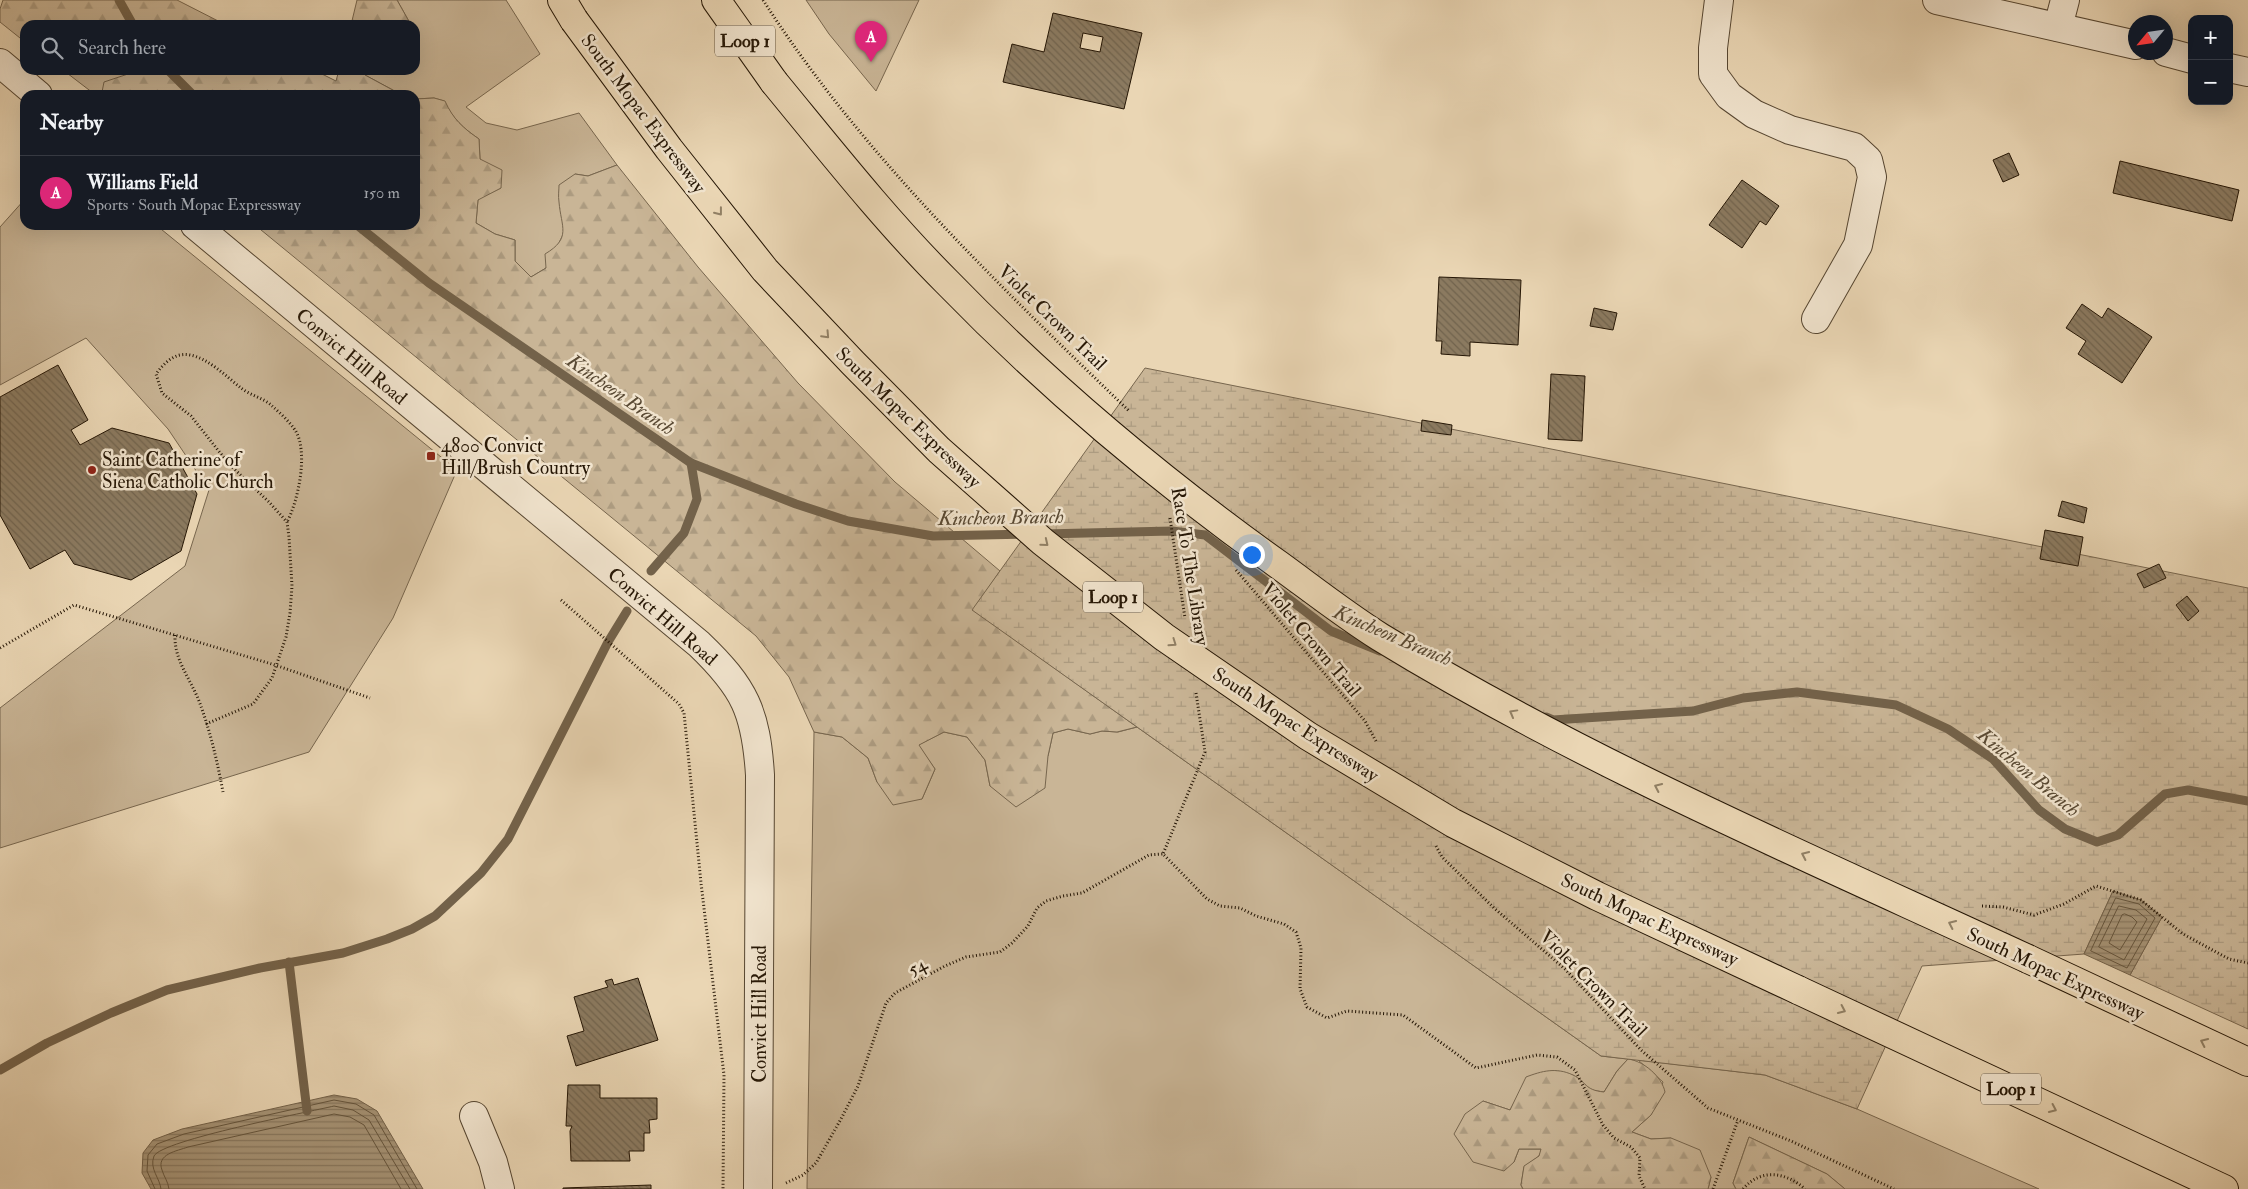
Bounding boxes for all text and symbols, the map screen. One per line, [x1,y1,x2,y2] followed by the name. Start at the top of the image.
[2128,15,2173,60] north arrow
[2188,15,2233,105] map controls
[2188,15,2233,60] button: +
[20,20,420,75] search box
[855,21,887,62] pin: A
[715,26,775,56] road number: Loop 1
[575,29,711,199] street label: South Mopac Expressway
[38,34,66,62] icon: search
[78,36,166,60] text: Search here
[2188,60,2233,105] button: −
[40,109,103,136] text: Nearby
[87,171,198,195] text: Williams Field
[51,183,61,203] text: A
[363,183,400,203] text: 150 m
[87,195,301,215] text: Sports · South Mopac Expressway
[714,206,722,215] one-way arrow
[993,260,1112,376] street label: Violet Crown Trail
[291,303,412,411] street label: Convict Hill Road
[820,329,829,338] one-way arrow
[830,342,987,495] street label: South Mopac Expressway
[561,347,679,441] water label: Kincheon Branch
[441,434,591,480] place label: 4800 Convict Hill/Brush Country
[102,448,274,494] place label: Saint Catherine of Siena Catholic Church
[425,450,437,462] marker: 4800 Convict Hill/Brush Country
[86,464,98,476] marker: Saint Catherine of Siena Catholic Church
[1166,485,1214,648] street label: Race To The Library
[937,504,1064,531] water label: Kincheon Branch
[1039,538,1048,546] one-way arrow
[1239,542,1265,568] your location
[603,563,723,671] street label: Convict Hill Road
[1256,577,1366,702] street label: Violet Crown Trail
[1083,582,1143,612] road number: Loop 1
[1329,599,1456,672] water label: Kincheon Branch
[1167,637,1177,646] one-way arrow
[1207,662,1384,789] street label: South Mopac Expressway
[1509,709,1518,719] one-way arrow
[1972,722,2085,822] water label: Kincheon Branch
[1654,782,1663,793] one-way arrow
[1801,851,1810,862] one-way arrow
[1557,868,1743,973] street label: South Mopac Expressway
[1948,920,1957,930] one-way arrow
[1963,922,2149,1027] street label: South Mopac Expressway
[1534,925,1652,1043] street label: Violet Crown Trail
[748,945,772,1083] street label: Convict Hill Road
[904,952,932,982] street label: 54
[1837,1004,1846,1014] one-way arrow
[2200,1037,2209,1048] one-way arrow
[1981,1074,2041,1104] road number: Loop 1
[2048,1103,2057,1113] one-way arrow

